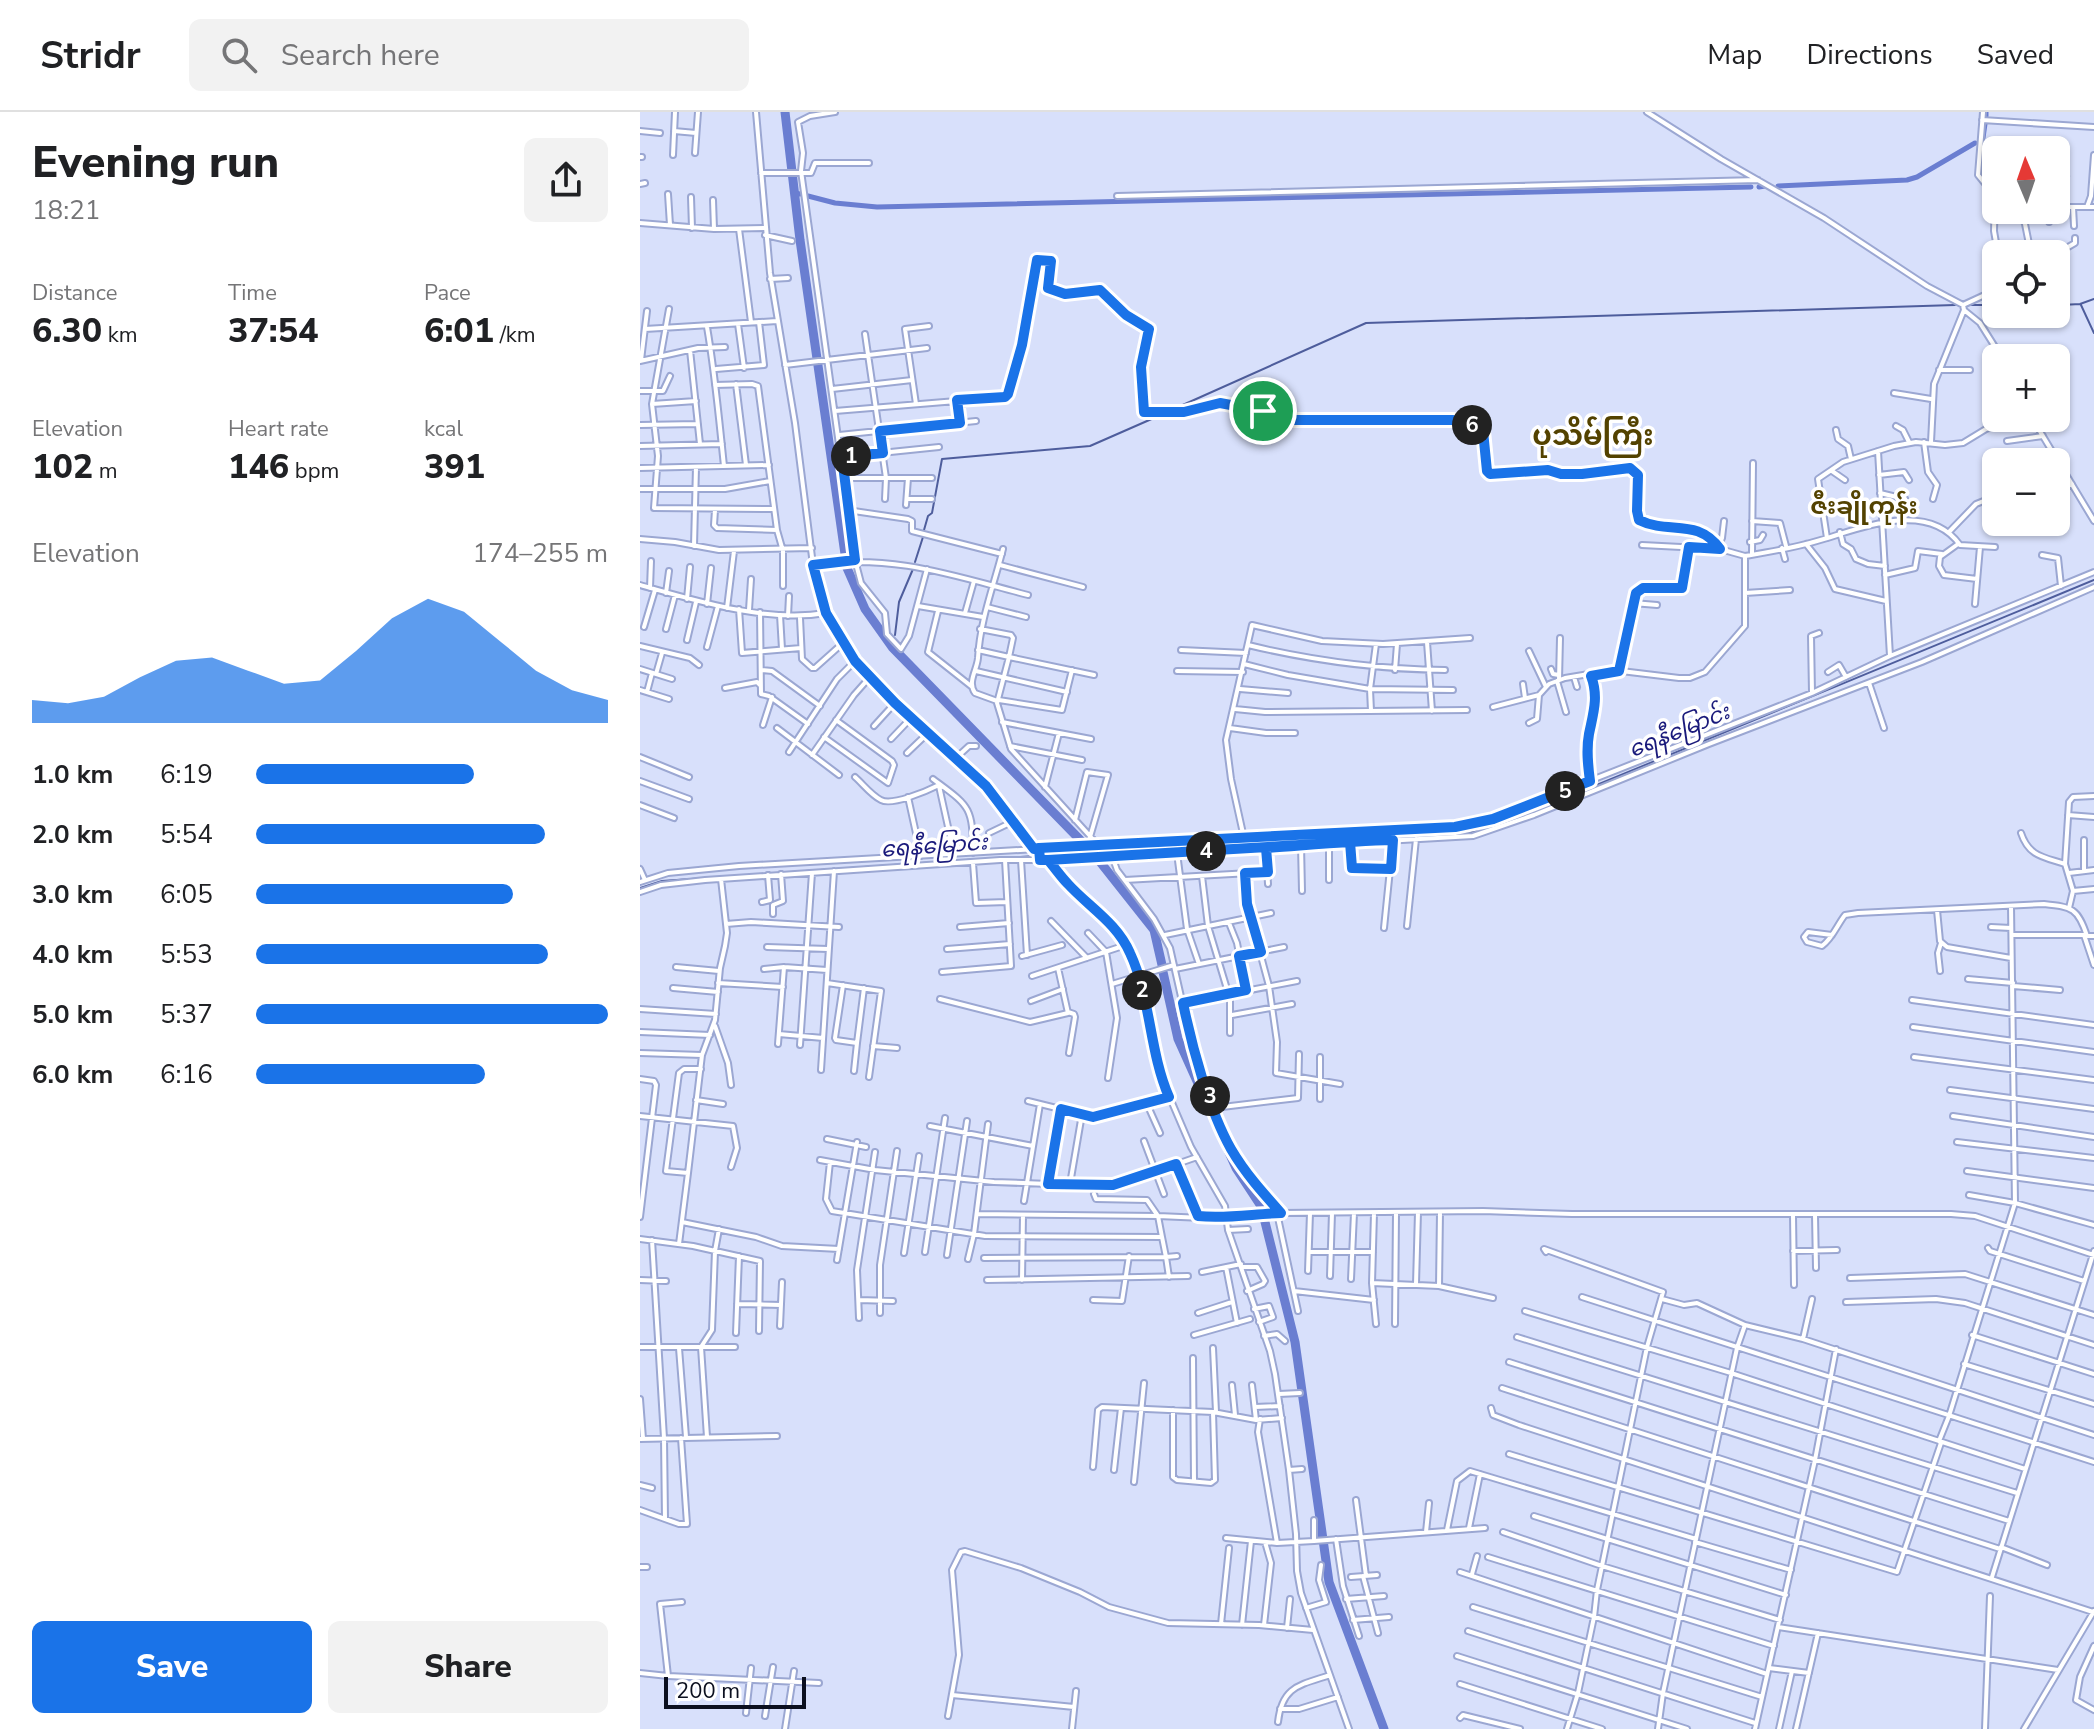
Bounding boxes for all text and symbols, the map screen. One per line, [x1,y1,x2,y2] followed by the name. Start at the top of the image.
[189,19,749,91] search box
[40,30,141,81] text: Stridr
[217,33,261,77] icon: search
[281,35,440,76] text: Search here
[1707,36,1762,74] text: Map
[1806,36,1933,74] text: Directions
[1977,36,2054,74] text: Saved
[32,133,279,193] text: Evening run
[1982,136,2070,224] north arrow
[1982,136,2070,536] map controls
[524,138,608,222] button: share
[32,193,100,228] text: 18:21
[1982,240,2070,328] button: locate
[32,278,117,308] text: Distance
[228,278,277,308] text: Time
[424,278,471,308] text: Pace
[32,308,102,354] text: 6.30
[228,308,318,354] text: 37:54
[424,308,494,354] text: 6:01
[102,320,138,350] text: km
[494,320,536,350] text: /km
[1982,344,2070,432] button: +
[1229,377,1297,445] pin
[1241,389,1285,433] icon: arrive
[1452,405,1492,445] pin: 6
[1465,410,1479,440] text: 6
[32,414,123,444] text: Elevation
[228,414,329,444] text: Heart rate
[424,414,463,444] text: kcal
[1532,416,1654,458] district label: ပုသိမ်ကြီး
[831,436,871,476] pin: 1
[844,441,858,471] text: 1
[32,444,93,490] text: 102
[228,444,289,490] text: 146
[424,444,485,490] text: 391
[1982,448,2070,536] button: −
[93,456,118,486] text: m
[289,456,339,486] text: bpm
[1810,490,1918,526] district label: ဇီးချိုကုန်း
[32,536,140,571] text: Elevation
[472,536,608,571] text: 174–255 m
[1624,696,1736,768] water label: ရေနီမြောင်း
[32,757,113,792] text: 1.0 km
[160,757,213,792] text: 6:19
[1545,771,1585,811] pin: 5
[1558,776,1572,806] text: 5
[32,817,113,852] text: 2.0 km
[160,817,213,852] text: 5:54
[880,826,990,868] water label: ရေနီမြောင်း
[1186,831,1226,871] pin: 4
[1199,836,1213,866] text: 4
[32,877,113,912] text: 3.0 km
[160,877,213,912] text: 6:05
[32,937,113,972] text: 4.0 km
[160,937,213,972] text: 5:53
[1122,970,1162,1010] pin: 2
[1135,975,1149,1005] text: 2
[32,997,113,1032] text: 5.0 km
[160,997,213,1032] text: 5:37
[32,1057,113,1092] text: 6.0 km
[160,1057,213,1092] text: 6:16
[1190,1076,1230,1116] pin: 3
[1203,1081,1217,1111] text: 3
[32,1621,312,1713] button: Save
[328,1621,608,1713] button: Share
[664,1673,806,1709] scale bar
[676,1676,740,1706] text: 200 m

